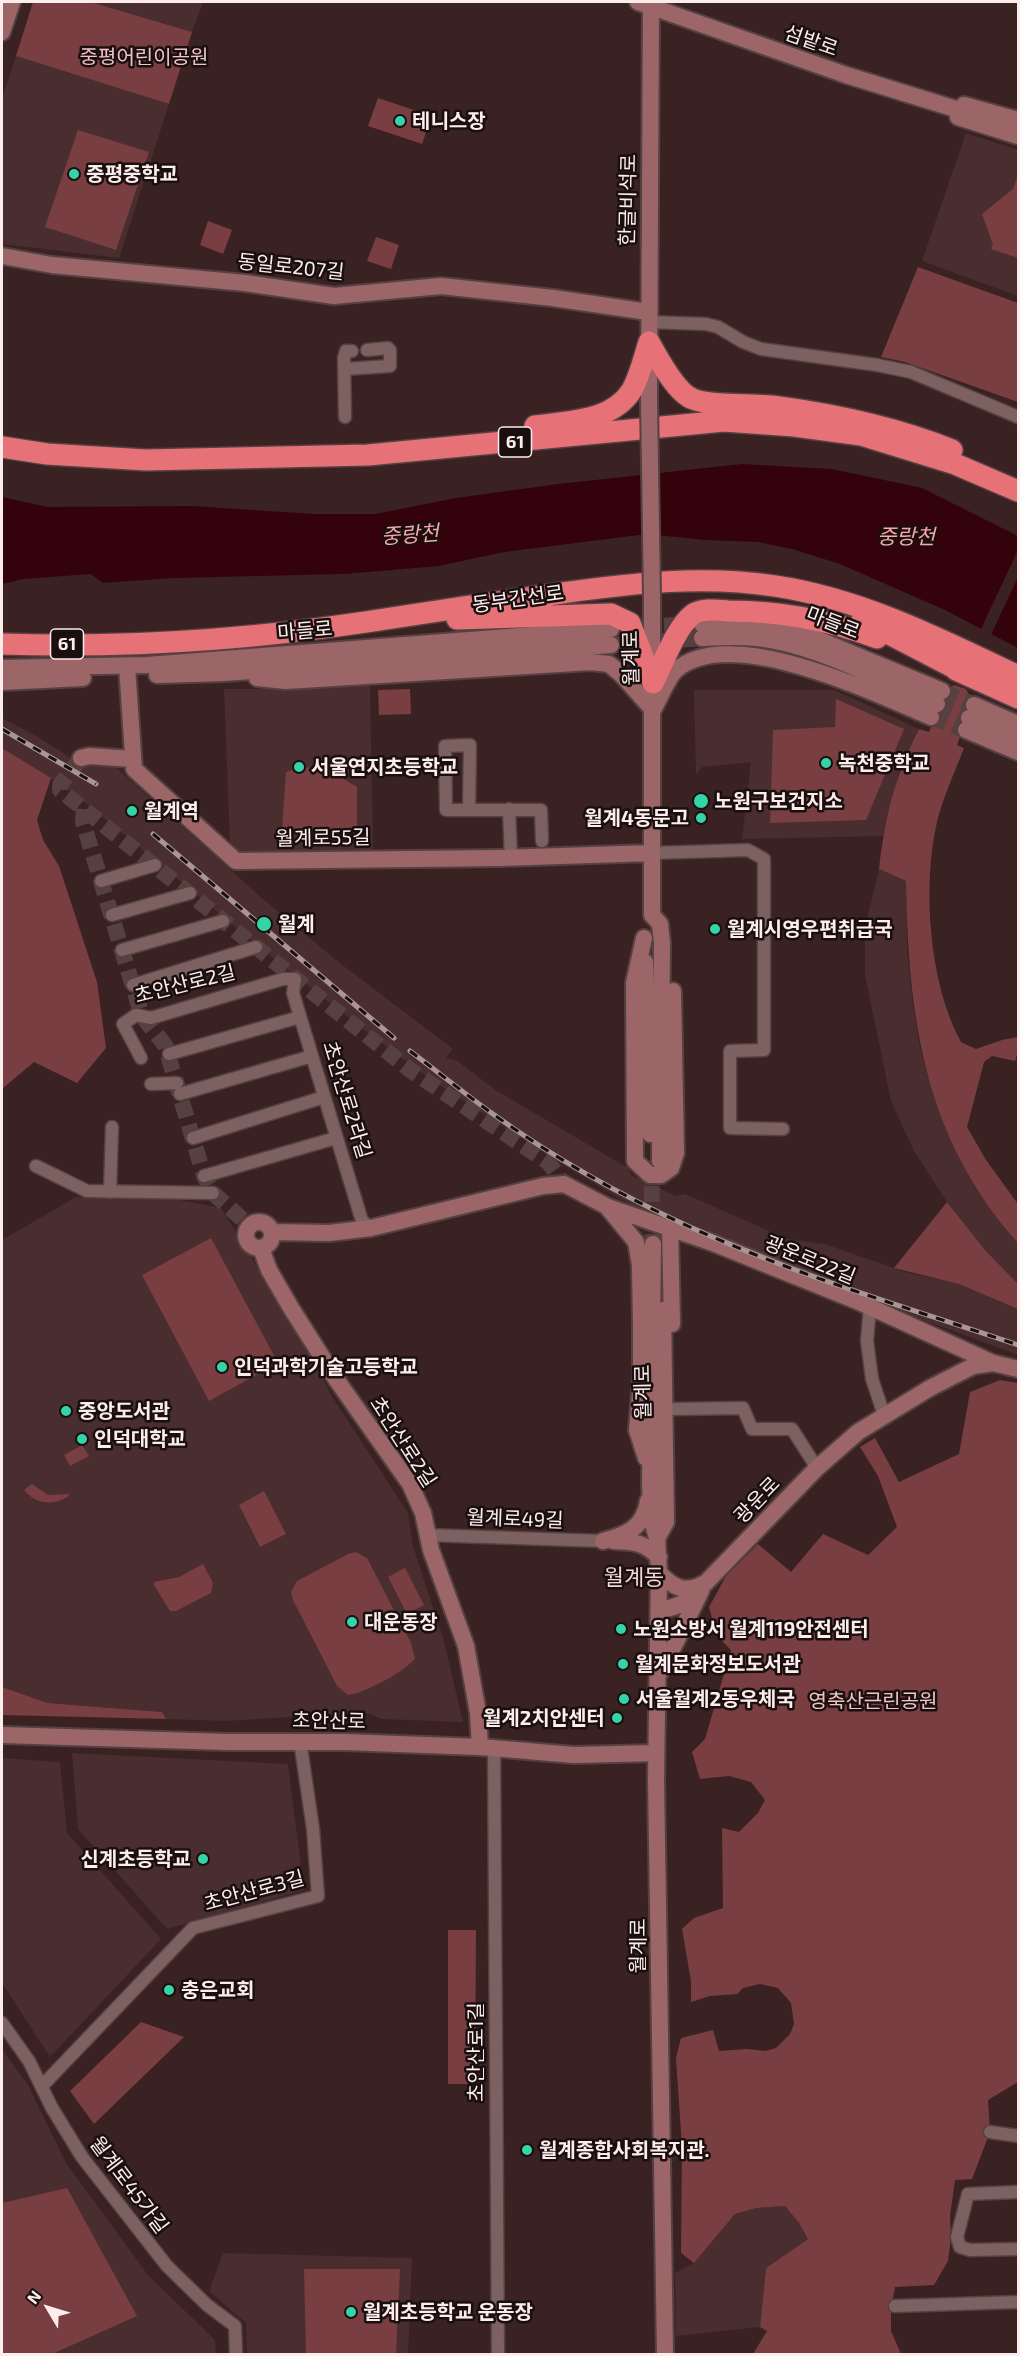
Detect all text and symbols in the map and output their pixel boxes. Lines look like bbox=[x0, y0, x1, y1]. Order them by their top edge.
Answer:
street label: 섬밭로 bbox=[781, 21, 841, 61]
park label: 중평어린이공원 bbox=[80, 45, 208, 69]
place label: 테니스장 bbox=[412, 109, 486, 133]
marker: 테니스장 bbox=[393, 114, 407, 128]
street label: 한글비석로 bbox=[615, 154, 641, 246]
place label: 중평중학교 bbox=[86, 162, 178, 186]
marker: 중평중학교 bbox=[67, 167, 81, 181]
street label: 동일로207길 bbox=[236, 249, 346, 285]
road number: 61 bbox=[498, 427, 532, 457]
water label: 중랑천 bbox=[380, 520, 440, 550]
water label: 중랑천 bbox=[877, 524, 935, 550]
street label: 동부간선로 bbox=[471, 581, 565, 617]
street label: 마들로 bbox=[803, 602, 863, 644]
street label: 마들로 bbox=[276, 617, 334, 645]
road number: 61 bbox=[50, 629, 84, 659]
street label: 월계로 bbox=[619, 630, 643, 686]
place label: 녹천중학교 bbox=[838, 751, 930, 775]
place label: 서울연지초등학교 bbox=[311, 755, 458, 779]
marker: 녹천중학교 bbox=[819, 756, 833, 770]
marker: 서울연지초등학교 bbox=[292, 760, 306, 774]
place label: 노원구보건지소 bbox=[714, 789, 843, 813]
marker: 노원구보건지소 bbox=[692, 792, 710, 810]
place label: 월계역 bbox=[144, 799, 199, 823]
marker: 월계역 bbox=[125, 804, 139, 818]
place label: 월계4동문고 bbox=[584, 806, 689, 830]
marker: 월계4동문고 bbox=[694, 811, 708, 825]
street label: 월계로55길 bbox=[275, 825, 371, 851]
place label: 월계 bbox=[278, 912, 315, 936]
marker: 월계 bbox=[255, 915, 273, 933]
place label: 월계시영우편취급국 bbox=[727, 917, 893, 941]
marker: 월계시영우편취급국 bbox=[708, 922, 722, 936]
street label: 초안산로2길 bbox=[132, 960, 238, 1008]
street label: 초안산로2라길 bbox=[318, 1038, 376, 1162]
street label: 광운로22길 bbox=[761, 1231, 859, 1289]
place label: 인덕과학기술고등학교 bbox=[234, 1355, 418, 1379]
marker: 인덕과학기술고등학교 bbox=[215, 1360, 229, 1374]
street label: 월계로 bbox=[631, 1364, 655, 1420]
street label: 초안산로2길 bbox=[365, 1392, 441, 1492]
place label: 중앙도서관 bbox=[78, 1399, 170, 1423]
marker: 중앙도서관 bbox=[59, 1404, 73, 1418]
place label: 인덕대학교 bbox=[94, 1427, 186, 1451]
marker: 인덕대학교 bbox=[75, 1432, 89, 1446]
street label: 광운로 bbox=[729, 1472, 785, 1528]
street label: 월계로49길 bbox=[466, 1505, 564, 1533]
district label: 월계동 bbox=[604, 1565, 664, 1591]
place label: 대운동장 bbox=[364, 1610, 438, 1634]
marker: 대운동장 bbox=[345, 1615, 359, 1629]
place label: 노원소방서 월계119안전센터 bbox=[633, 1617, 869, 1641]
marker: 노원소방서 월계119안전센터 bbox=[614, 1622, 628, 1636]
place label: 월계문화정보도서관 bbox=[635, 1652, 801, 1676]
marker: 월계문화정보도서관 bbox=[616, 1657, 630, 1671]
place label: 서울월계2동우체국 bbox=[636, 1687, 795, 1711]
park label: 영축산근린공원 bbox=[809, 1689, 937, 1713]
marker: 서울월계2동우체국 bbox=[617, 1692, 631, 1706]
place label: 월계2치안센터 bbox=[483, 1706, 605, 1730]
street label: 초안산로 bbox=[292, 1708, 366, 1734]
marker: 월계2치안센터 bbox=[610, 1711, 624, 1725]
place label: 신계초등학교 bbox=[81, 1847, 191, 1871]
marker: 신계초등학교 bbox=[196, 1852, 210, 1866]
street label: 초안산로3길 bbox=[201, 1866, 307, 1916]
street label: 월계로 bbox=[626, 1918, 650, 1974]
place label: 충은교회 bbox=[181, 1978, 255, 2002]
marker: 충은교회 bbox=[162, 1983, 176, 1997]
street label: 초안산로1길 bbox=[464, 2002, 488, 2102]
street label: 월계로45가길 bbox=[85, 2132, 173, 2238]
place label: 월계종합사회복지관. bbox=[539, 2138, 709, 2162]
marker: 월계종합사회복지관. bbox=[520, 2143, 534, 2157]
north arrow bbox=[18, 2278, 78, 2338]
text: N bbox=[22, 2286, 44, 2307]
place label: 월계초등학교 운동장 bbox=[363, 2300, 533, 2324]
marker: 월계초등학교 운동장 bbox=[344, 2305, 358, 2319]

